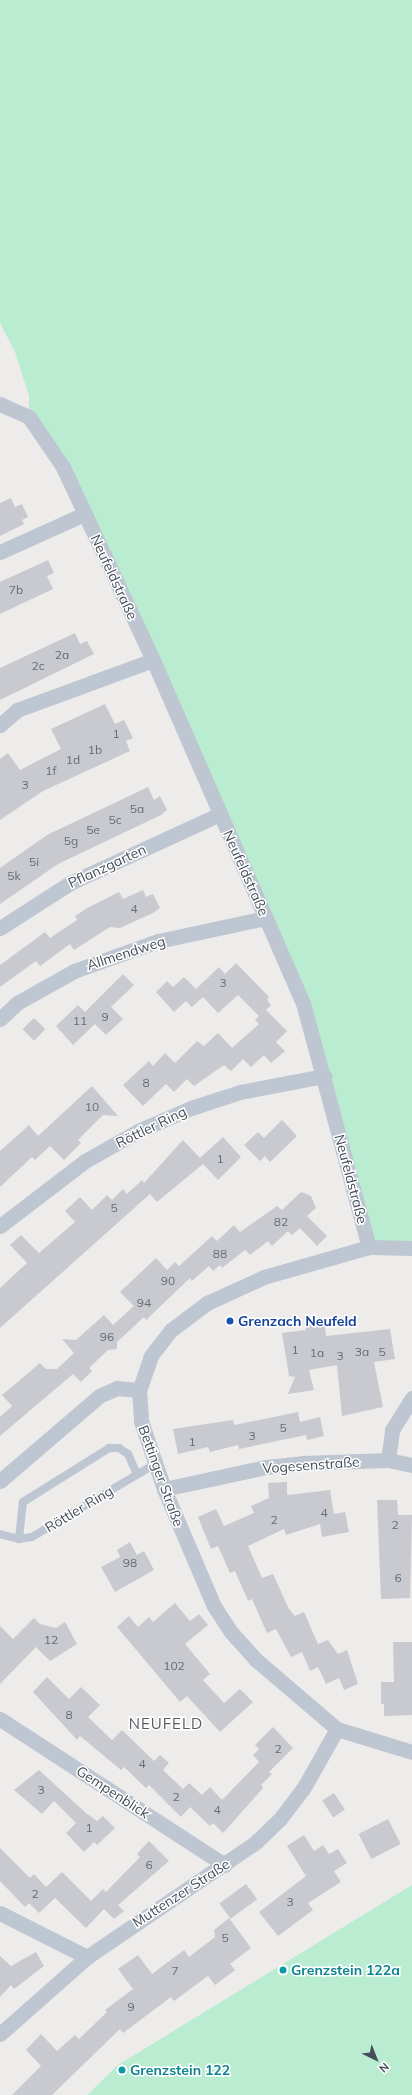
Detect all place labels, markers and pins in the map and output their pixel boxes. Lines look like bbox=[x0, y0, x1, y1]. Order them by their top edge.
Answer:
place label: Grenzach Neufeld bbox=[238, 1313, 357, 1329]
marker: Grenzach Neufeld bbox=[225, 1316, 235, 1326]
place label: Grenzstein 122a bbox=[291, 1962, 400, 1978]
marker: Grenzstein 122a bbox=[278, 1965, 288, 1975]
place label: Grenzstein 122 bbox=[130, 2062, 230, 2078]
marker: Grenzstein 122 bbox=[117, 2065, 127, 2075]

